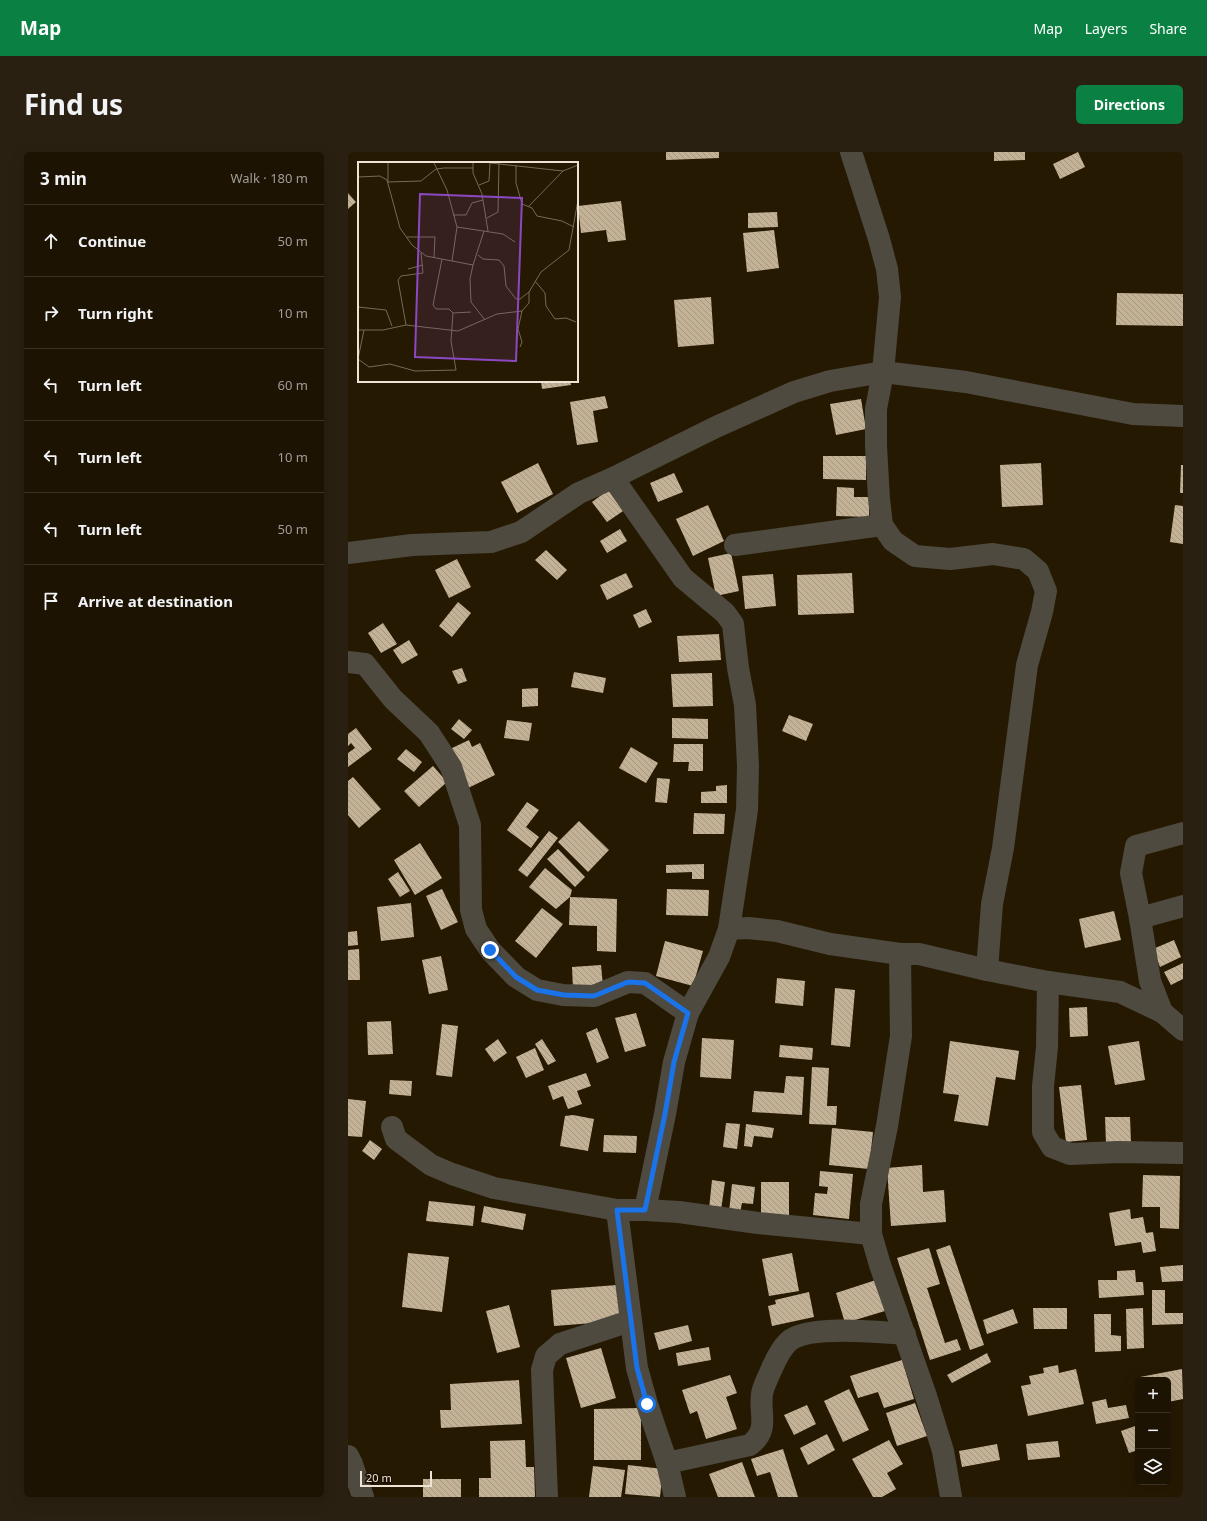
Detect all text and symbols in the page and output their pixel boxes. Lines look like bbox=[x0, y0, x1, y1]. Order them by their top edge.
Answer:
text: Map bbox=[20, 15, 61, 41]
text: Map bbox=[1034, 19, 1063, 38]
text: Layers bbox=[1085, 19, 1127, 38]
text: Share bbox=[1149, 19, 1187, 38]
text: Find us bbox=[24, 85, 123, 123]
button: Directions bbox=[1076, 85, 1183, 124]
inset map bbox=[358, 162, 578, 382]
text: 3 min bbox=[40, 167, 87, 190]
text: Walk · 180 m bbox=[230, 169, 308, 187]
icon: ahead bbox=[40, 230, 62, 252]
text: Continue bbox=[78, 231, 146, 251]
text: 50 m bbox=[278, 232, 308, 250]
icon: right bbox=[40, 302, 62, 324]
text: Turn right bbox=[78, 303, 153, 323]
text: 10 m bbox=[278, 304, 308, 322]
icon: left bbox=[40, 374, 62, 396]
text: Turn left bbox=[78, 375, 142, 395]
text: 60 m bbox=[278, 376, 308, 394]
icon: left bbox=[40, 446, 62, 468]
text: Turn left bbox=[78, 447, 142, 467]
text: 10 m bbox=[278, 448, 308, 466]
icon: left bbox=[40, 518, 62, 540]
text: Turn left bbox=[78, 519, 142, 539]
text: 50 m bbox=[278, 520, 308, 538]
icon: arrive bbox=[40, 590, 62, 612]
text: Arrive at destination bbox=[78, 591, 233, 611]
route end bbox=[481, 941, 499, 959]
map controls bbox=[1135, 1377, 1171, 1485]
button: + bbox=[1135, 1377, 1171, 1413]
route start bbox=[638, 1395, 656, 1413]
button: − bbox=[1135, 1413, 1171, 1449]
button: layers bbox=[1135, 1449, 1171, 1485]
scale bar bbox=[360, 1469, 432, 1488]
text: 20 m bbox=[366, 1470, 392, 1485]

